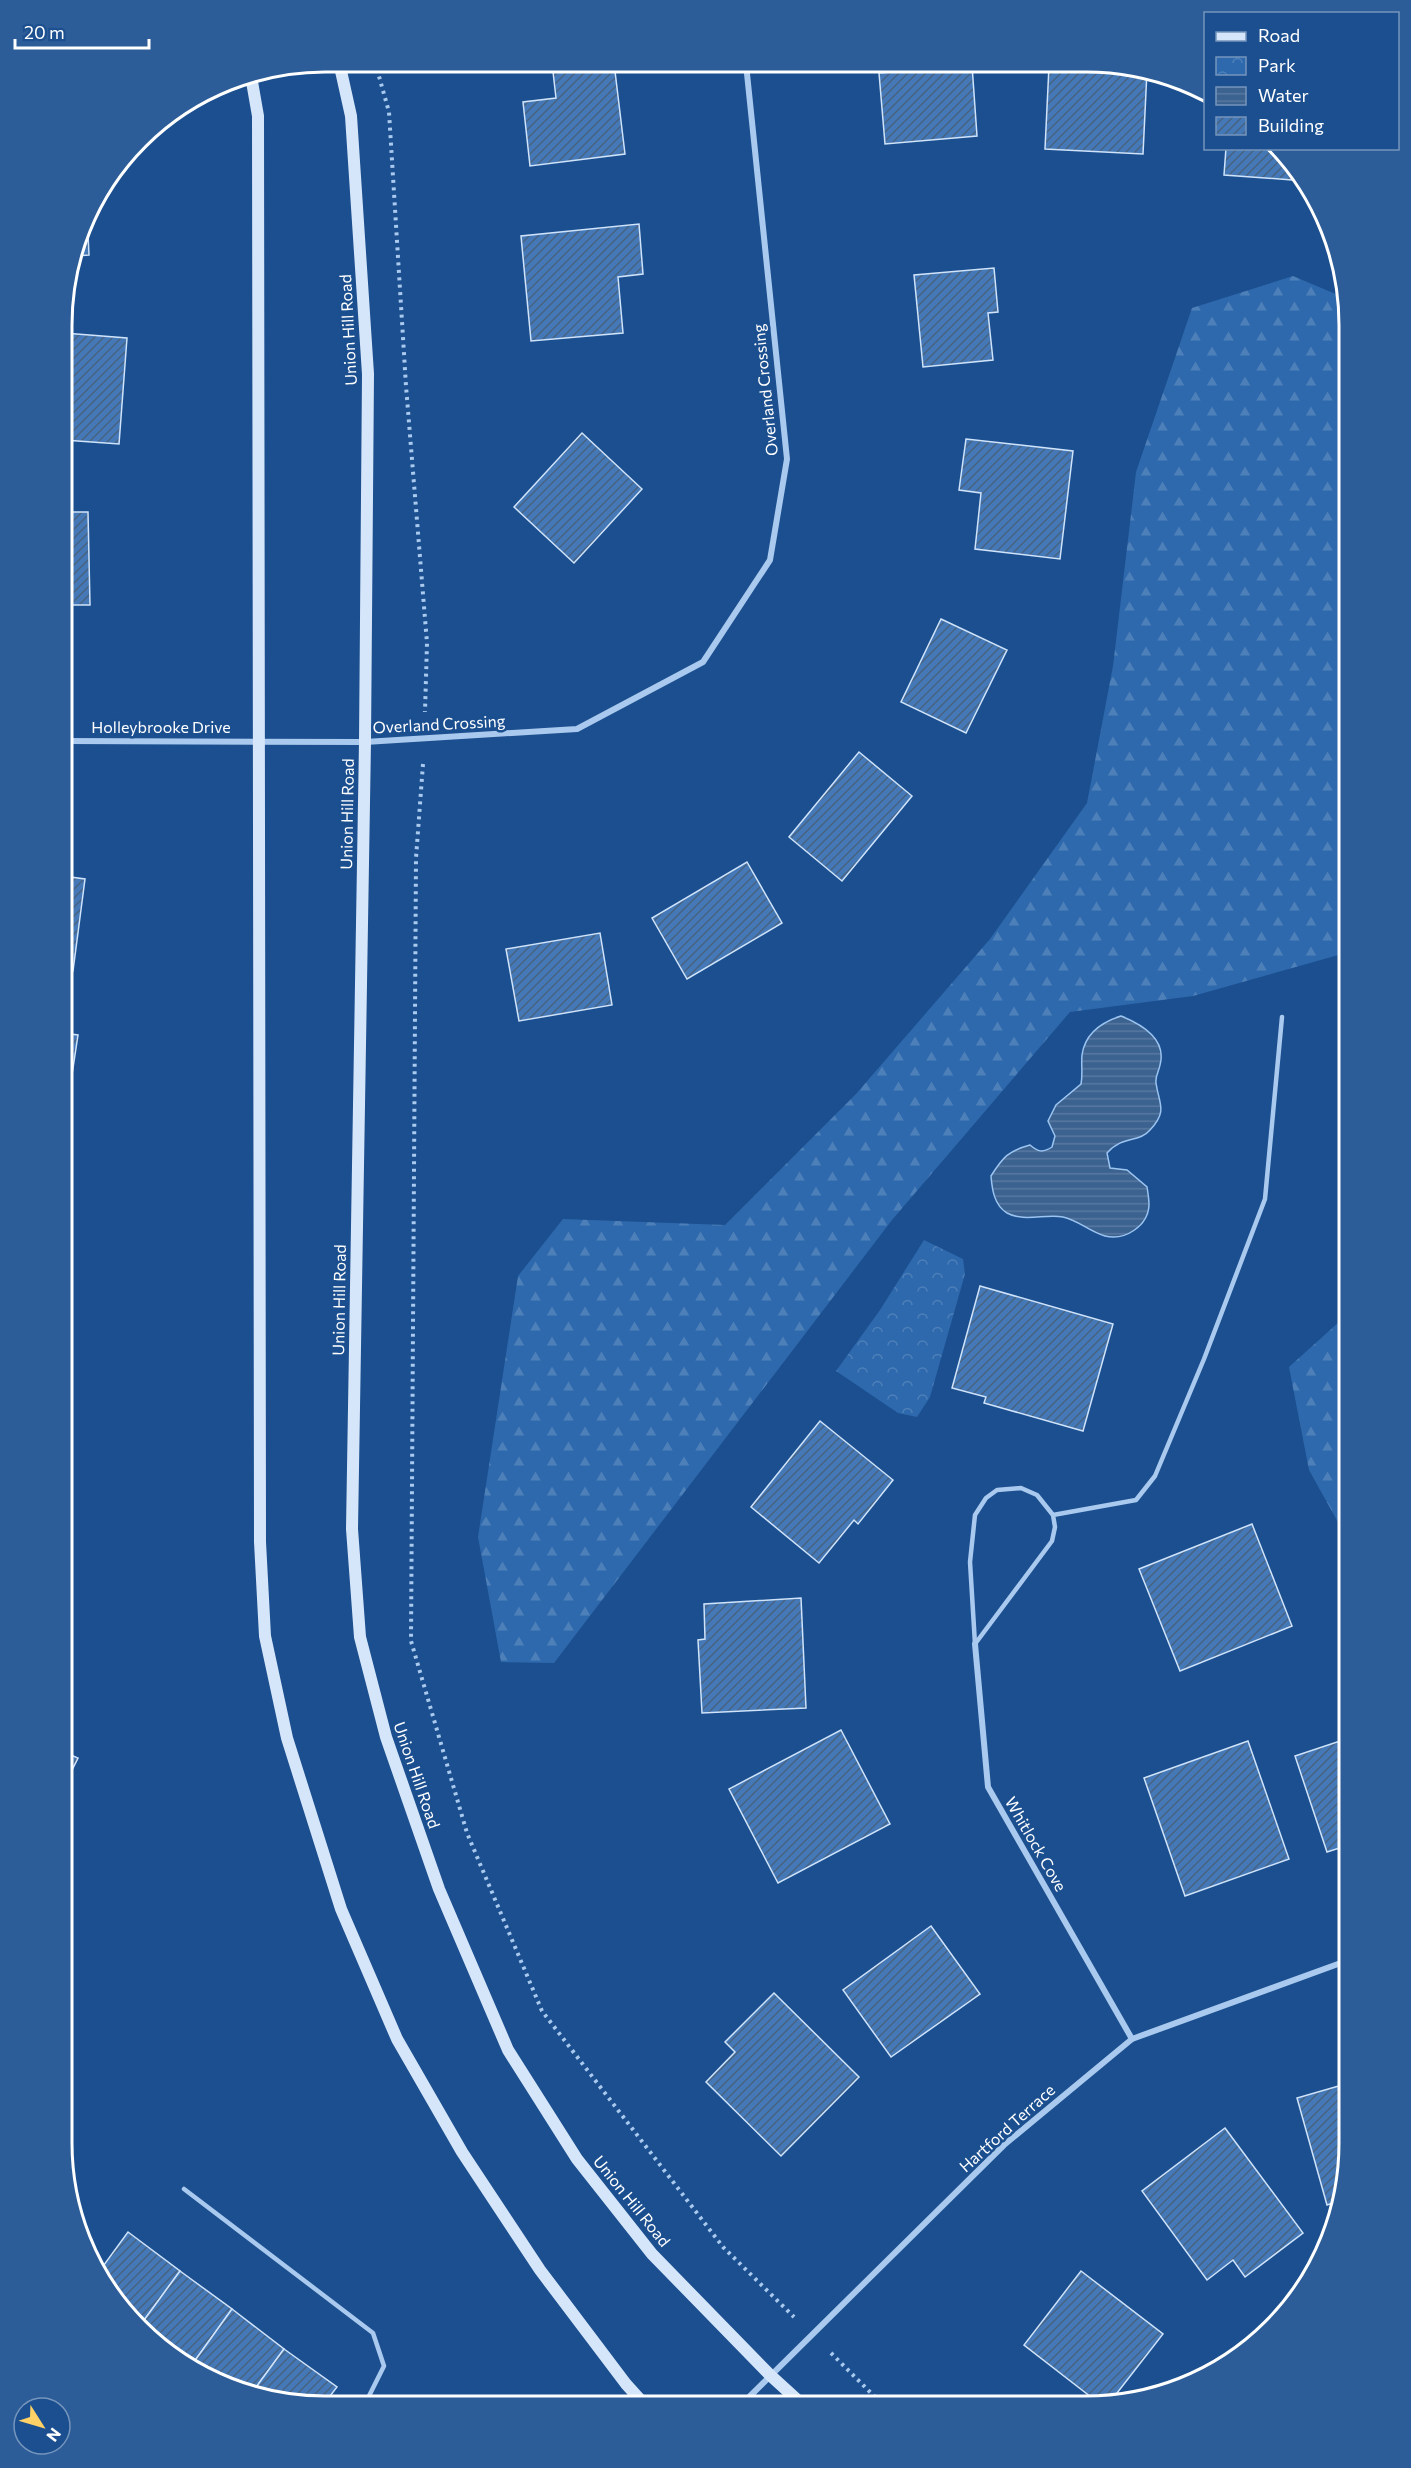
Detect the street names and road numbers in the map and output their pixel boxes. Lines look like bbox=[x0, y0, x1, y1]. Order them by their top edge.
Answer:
street label: Union Hill Road bbox=[335, 274, 360, 386]
street label: Overland Crossing bbox=[748, 323, 781, 457]
street label: Overland Crossing bbox=[372, 711, 506, 736]
street label: Holleybrooke Drive bbox=[91, 717, 231, 736]
street label: Union Hill Road bbox=[336, 758, 357, 870]
street label: Union Hill Road bbox=[328, 1244, 349, 1356]
street label: Union Hill Road bbox=[390, 1719, 445, 1831]
street label: Whitlock Cove bbox=[1002, 1793, 1071, 1894]
street label: Hartford Terrace bbox=[955, 2080, 1058, 2176]
street label: Union Hill Road bbox=[590, 2151, 675, 2250]

